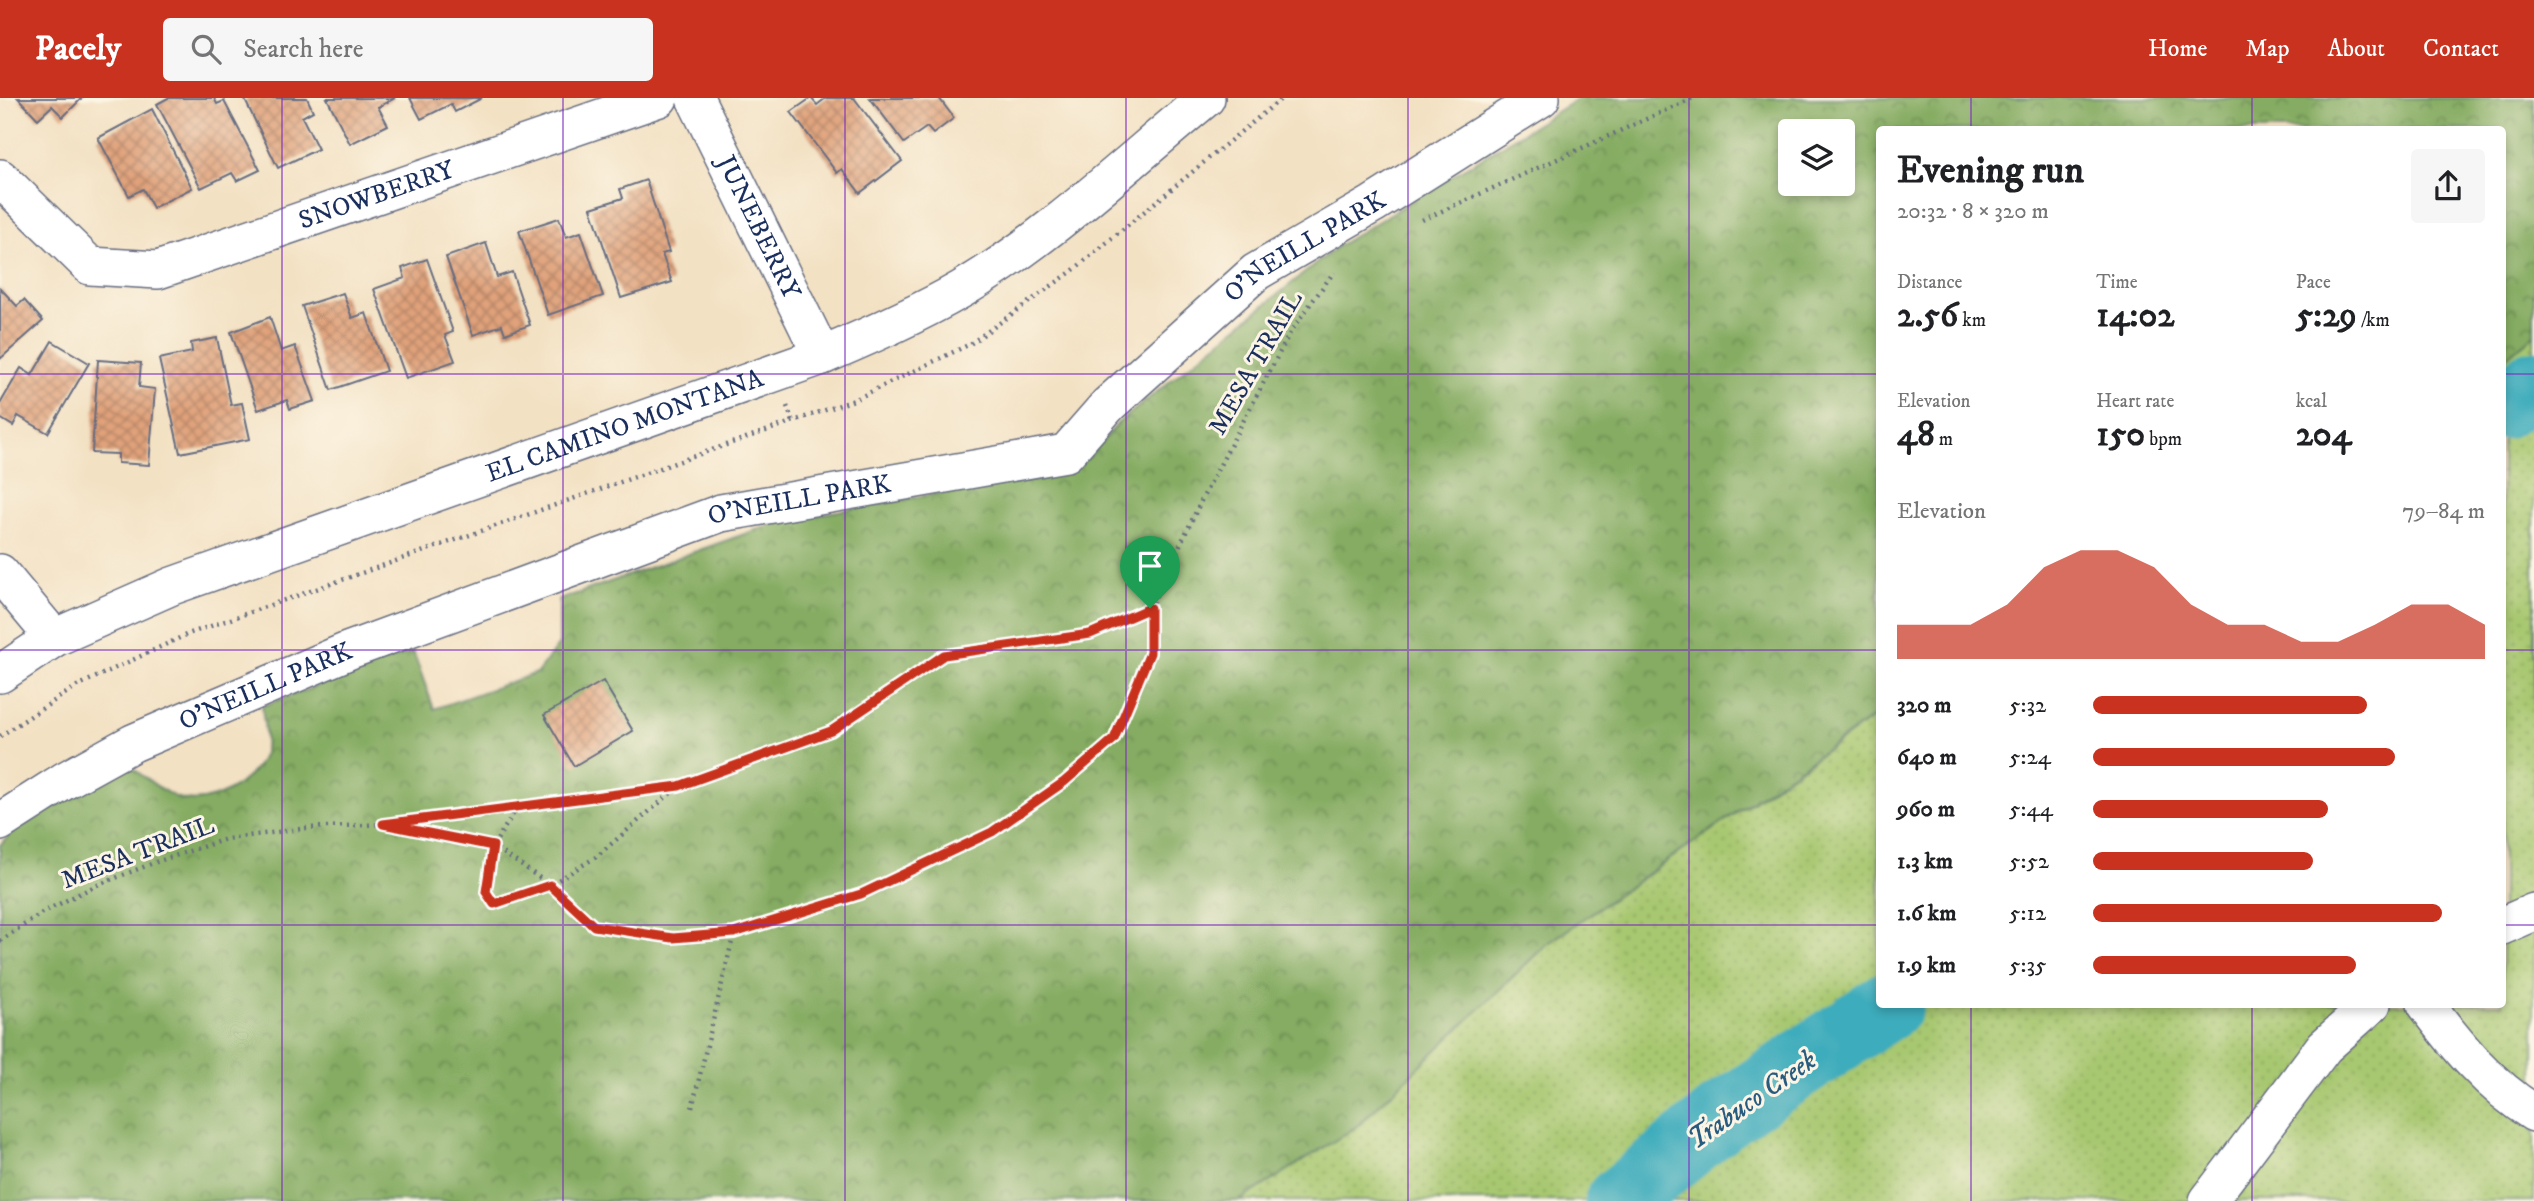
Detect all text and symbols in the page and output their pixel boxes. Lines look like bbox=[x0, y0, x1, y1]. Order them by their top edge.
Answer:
search box bbox=[163, 18, 653, 81]
text: Pacely bbox=[35, 29, 121, 70]
icon: search bbox=[187, 30, 225, 68]
text: Search here bbox=[243, 33, 363, 66]
text: Home bbox=[2148, 34, 2207, 64]
text: Map bbox=[2245, 34, 2290, 64]
text: About bbox=[2328, 34, 2385, 64]
text: Contact bbox=[2423, 34, 2499, 64]
map controls bbox=[1778, 119, 1855, 196]
button: layers bbox=[1778, 119, 1855, 196]
text: Evening run bbox=[1897, 147, 2084, 195]
street label: JUNEBERRY bbox=[708, 148, 808, 305]
button: share bbox=[2411, 149, 2485, 223]
street label: SNOWBERRY bbox=[294, 153, 459, 237]
street label: O'NEILL PARK bbox=[1217, 183, 1393, 310]
text: 20:32 · 8 × 320 m bbox=[1897, 197, 2049, 226]
text: Distance bbox=[1897, 271, 1962, 294]
text: Time bbox=[2096, 271, 2138, 294]
text: Pace bbox=[2296, 271, 2331, 294]
street label: MESA TRAIL bbox=[1201, 285, 1311, 441]
text: 2.56 bbox=[1897, 294, 1958, 338]
text: 14:02 bbox=[2096, 294, 2174, 338]
text: 5:29 bbox=[2296, 294, 2357, 338]
text: km bbox=[1958, 309, 1986, 332]
text: /km bbox=[2357, 309, 2390, 332]
street label: EL CAMINO MONTANA bbox=[481, 361, 768, 490]
text: Elevation bbox=[1897, 390, 1971, 413]
text: Heart rate bbox=[2096, 390, 2174, 413]
text: kcal bbox=[2296, 390, 2327, 413]
text: 48 bbox=[1897, 413, 1935, 457]
text: 150 bbox=[2096, 413, 2145, 457]
text: 204 bbox=[2296, 413, 2352, 457]
text: m bbox=[1935, 428, 1953, 451]
text: bpm bbox=[2145, 428, 2182, 451]
street label: O'NEILL PARK bbox=[703, 467, 894, 533]
text: Elevation bbox=[1897, 497, 1986, 526]
text: 79–84 m bbox=[2402, 497, 2485, 526]
pin bbox=[1120, 536, 1180, 608]
icon: arrive bbox=[1131, 547, 1169, 585]
street label: O'NEILL PARK bbox=[174, 634, 358, 738]
text: 320 m bbox=[1897, 691, 1951, 720]
text: 5:32 bbox=[2009, 691, 2046, 720]
text: 640 m bbox=[1897, 743, 1957, 772]
text: 5:24 bbox=[2009, 743, 2051, 772]
text: 960 m bbox=[1897, 795, 1955, 824]
text: 5:44 bbox=[2009, 795, 2053, 824]
street label: MESA TRAIL bbox=[57, 809, 219, 897]
text: 1.3 km bbox=[1897, 847, 1953, 876]
text: 5:52 bbox=[2009, 847, 2049, 876]
text: 1.6 km bbox=[1897, 899, 1956, 928]
text: 5:12 bbox=[2009, 899, 2046, 928]
text: 1.9 km bbox=[1897, 951, 1956, 980]
text: 5:35 bbox=[2009, 951, 2046, 980]
water label: Trabuco Creek bbox=[1681, 1043, 1824, 1157]

